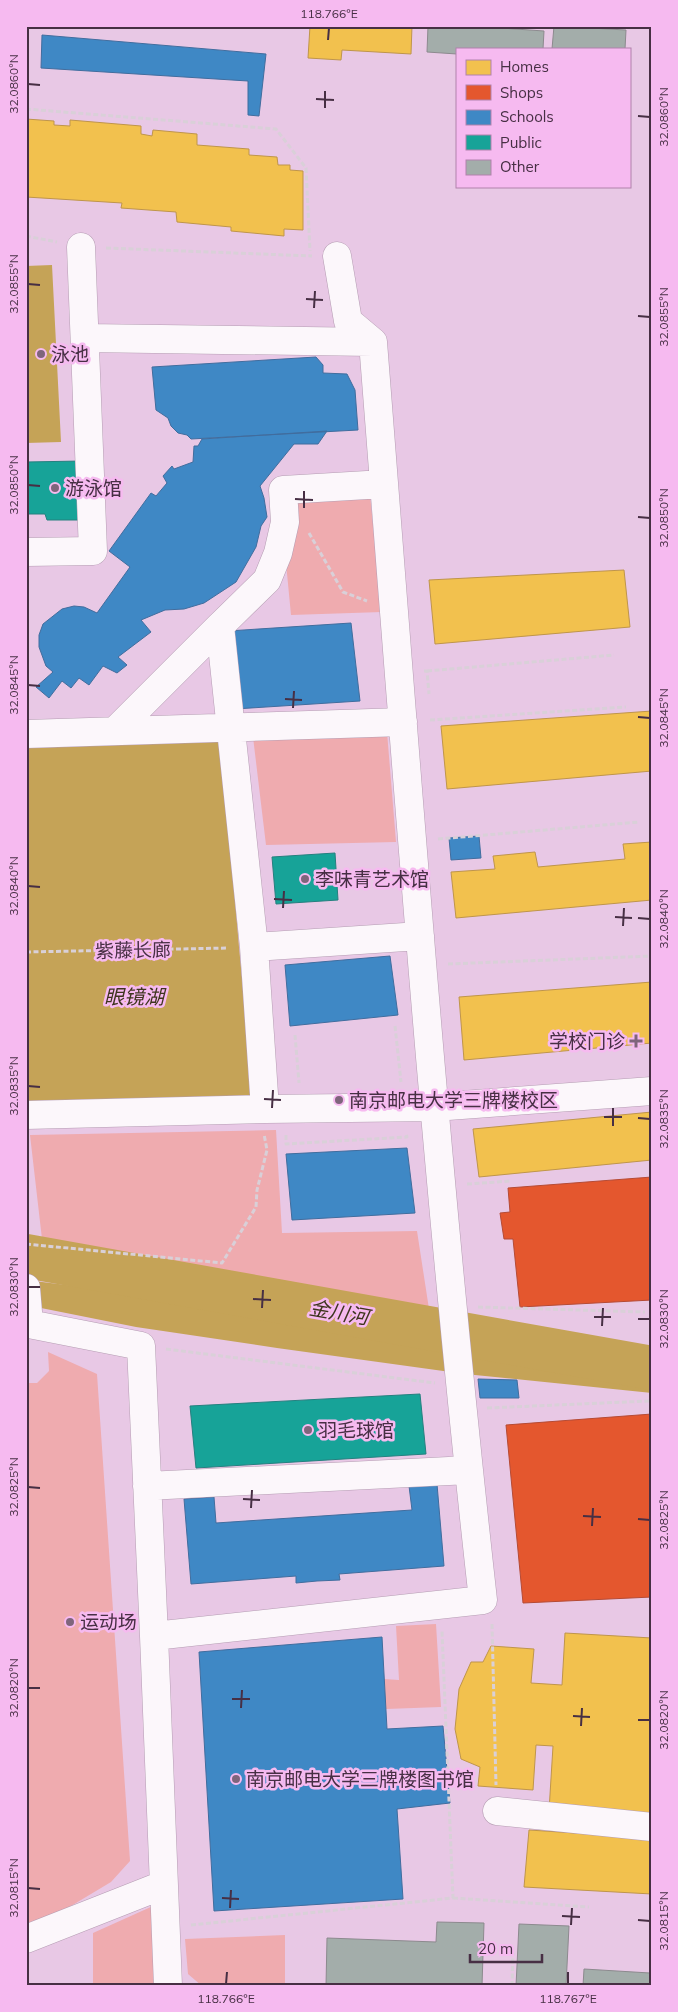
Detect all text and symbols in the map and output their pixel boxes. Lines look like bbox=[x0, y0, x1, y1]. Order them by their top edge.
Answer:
text: 118.766°E bbox=[300, 6, 358, 21]
legend bbox=[456, 48, 630, 188]
text: 32.0860°N bbox=[6, 54, 21, 114]
text: Homes bbox=[500, 57, 549, 76]
text: Shops bbox=[500, 83, 543, 102]
text: 32.0860°N bbox=[656, 87, 671, 147]
text: Schools bbox=[500, 107, 554, 126]
text: Public bbox=[500, 133, 542, 152]
text: Other bbox=[500, 157, 540, 176]
text: 32.0855°N bbox=[6, 254, 21, 314]
text: 32.0855°N bbox=[656, 287, 671, 347]
place label: 泳池 bbox=[51, 342, 89, 366]
marker: 泳池 bbox=[35, 348, 47, 360]
text: 32.0850°N bbox=[6, 455, 21, 515]
place label: 游泳馆 bbox=[65, 476, 122, 500]
marker: 游泳馆 bbox=[49, 482, 61, 494]
text: 32.0850°N bbox=[656, 488, 671, 548]
text: 32.0845°N bbox=[6, 655, 21, 715]
text: 32.0845°N bbox=[656, 688, 671, 748]
text: 32.0840°N bbox=[6, 856, 21, 916]
place label: 李味青艺术馆 bbox=[315, 867, 429, 891]
marker: 李味青艺术馆 bbox=[299, 873, 311, 885]
text: 32.0840°N bbox=[656, 889, 671, 949]
street label: 紫藤长廊 bbox=[95, 937, 171, 963]
water label: 眼镜湖 bbox=[104, 984, 167, 1009]
place label: 学校门诊 bbox=[549, 1029, 625, 1053]
marker: 学校门诊 bbox=[629, 1034, 643, 1048]
text: 32.0835°N bbox=[6, 1056, 21, 1116]
place label: 南京邮电大学三牌楼校区 bbox=[349, 1088, 558, 1112]
text: 32.0835°N bbox=[656, 1089, 671, 1149]
marker: 南京邮电大学三牌楼校区 bbox=[333, 1094, 345, 1106]
text: 32.0830°N bbox=[6, 1257, 21, 1317]
text: 32.0830°N bbox=[656, 1289, 671, 1349]
water label: 金川河 bbox=[307, 1294, 375, 1330]
place label: 羽毛球馆 bbox=[318, 1418, 394, 1442]
marker: 羽毛球馆 bbox=[302, 1424, 314, 1436]
text: 32.0825°N bbox=[6, 1457, 21, 1517]
text: 32.0825°N bbox=[656, 1490, 671, 1550]
place label: 运动场 bbox=[80, 1610, 137, 1634]
marker: 运动场 bbox=[64, 1616, 76, 1628]
text: 32.0820°N bbox=[6, 1658, 21, 1718]
text: 32.0820°N bbox=[656, 1690, 671, 1750]
place label: 南京邮电大学三牌楼图书馆 bbox=[246, 1767, 474, 1791]
marker: 南京邮电大学三牌楼图书馆 bbox=[230, 1773, 242, 1785]
text: 32.0815°N bbox=[6, 1858, 21, 1918]
text: 32.0815°N bbox=[656, 1891, 671, 1951]
scale bar bbox=[470, 1932, 543, 1964]
text: 20 m bbox=[478, 1939, 513, 1958]
text: 118.766°E bbox=[197, 1991, 255, 2006]
text: 118.767°E bbox=[539, 1991, 597, 2006]

